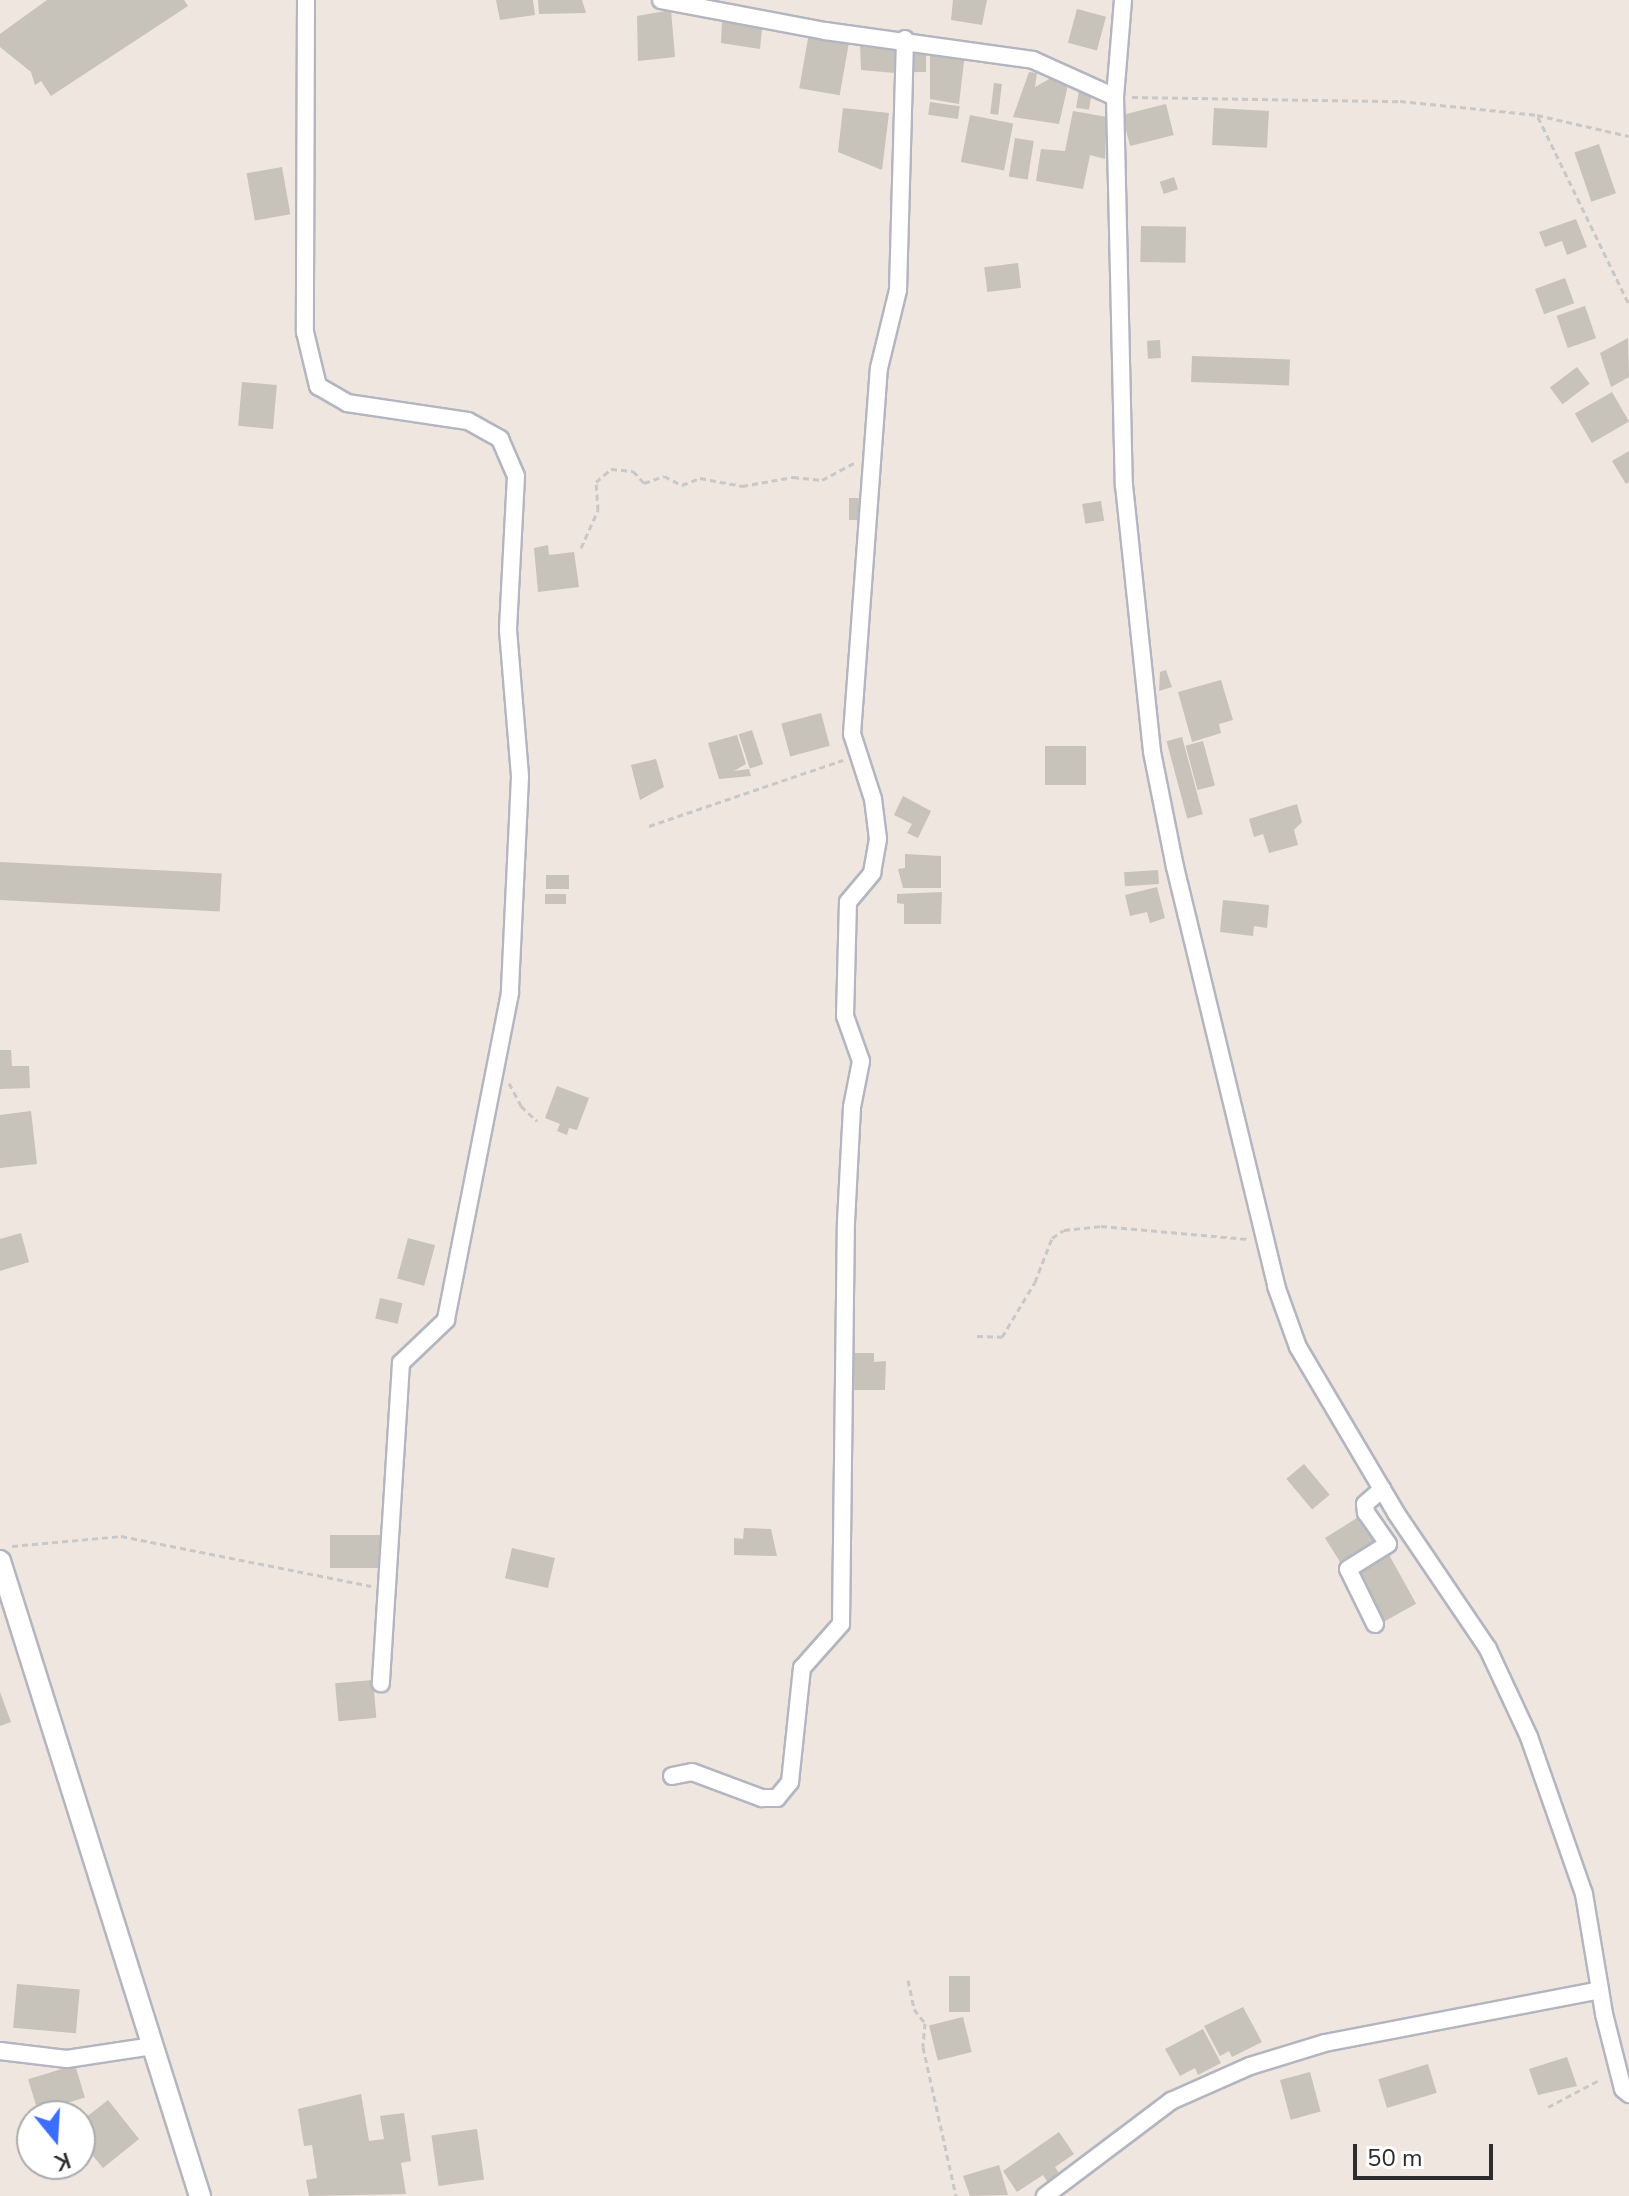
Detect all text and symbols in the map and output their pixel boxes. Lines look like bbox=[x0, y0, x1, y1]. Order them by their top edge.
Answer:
north arrow bbox=[16, 2100, 96, 2180]
scale bar bbox=[1357, 2128, 1497, 2178]
text: 50 m bbox=[1367, 2142, 1423, 2174]
text: K bbox=[51, 2144, 74, 2177]

